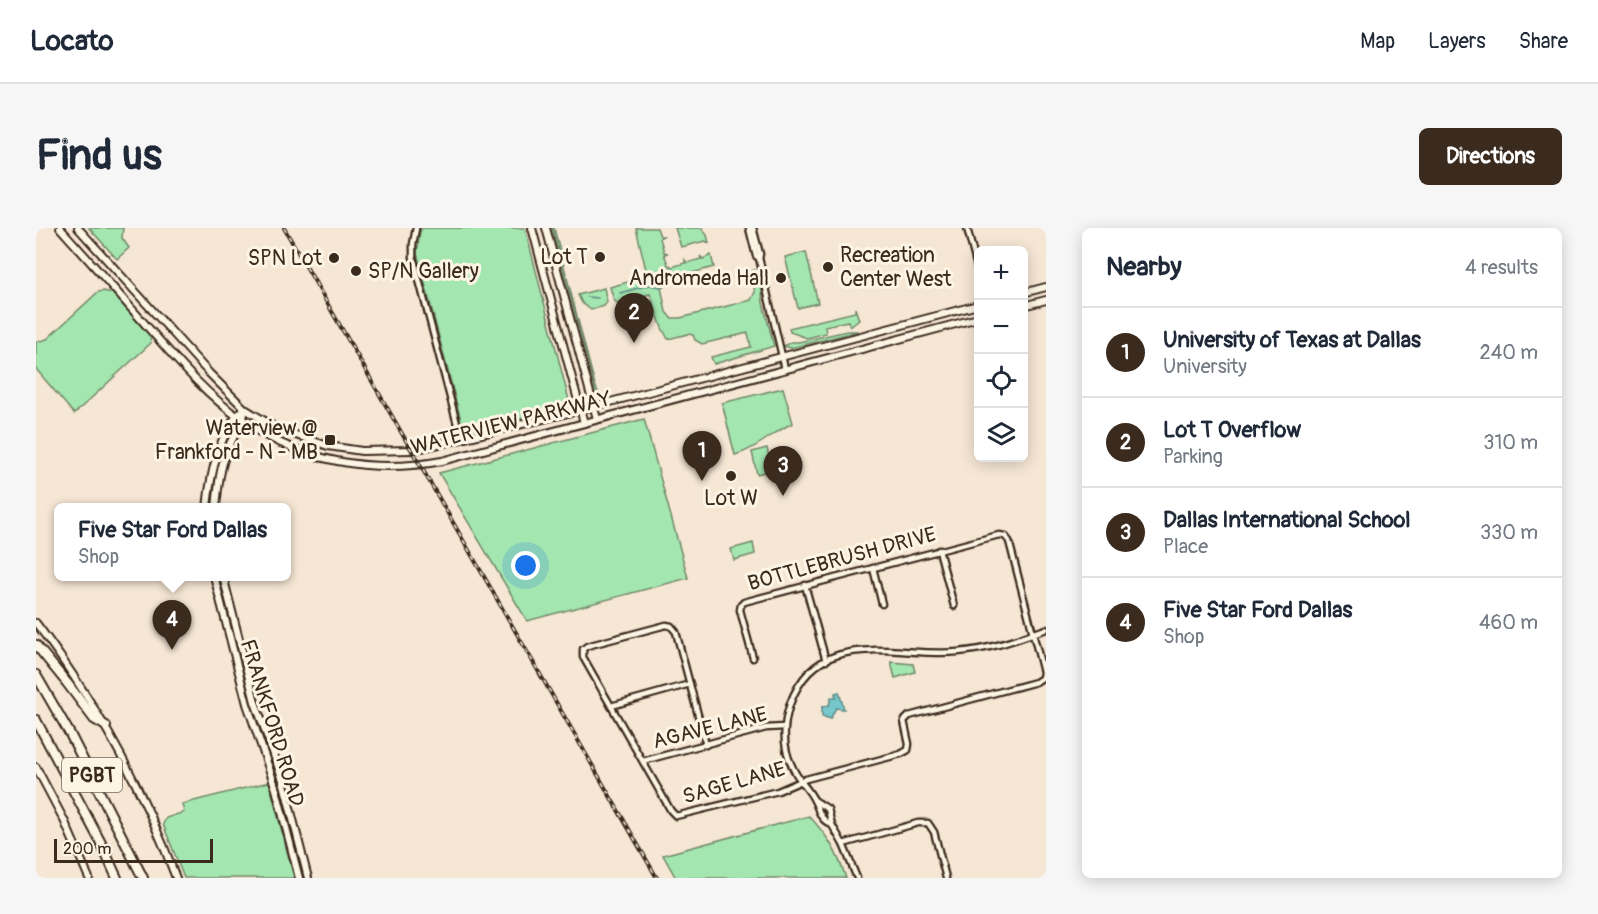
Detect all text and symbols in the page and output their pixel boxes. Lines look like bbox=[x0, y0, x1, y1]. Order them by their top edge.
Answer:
text: Locato bbox=[30, 24, 114, 59]
text: Map bbox=[1360, 28, 1395, 55]
text: Layers bbox=[1428, 28, 1486, 55]
text: Share bbox=[1519, 28, 1568, 55]
button: Directions bbox=[1419, 128, 1562, 185]
text: Find us bbox=[36, 130, 162, 182]
place label: Recreation Center West bbox=[840, 242, 952, 293]
place label: Lot T bbox=[540, 244, 588, 271]
place label: SPN Lot bbox=[248, 245, 323, 272]
map controls bbox=[974, 246, 1028, 462]
button: + bbox=[974, 246, 1028, 300]
marker: Lot T bbox=[593, 250, 607, 264]
marker: SPN Lot bbox=[327, 251, 341, 265]
text: Nearby bbox=[1106, 251, 1182, 283]
text: 4 results bbox=[1465, 255, 1538, 280]
place label: SP/N Gallery bbox=[368, 258, 479, 285]
marker: Recreation Center West bbox=[821, 260, 835, 274]
marker: SP/N Gallery bbox=[349, 264, 363, 278]
place label: Andromeda Hall bbox=[629, 265, 769, 292]
marker: Andromeda Hall bbox=[774, 271, 788, 285]
pin: 2 bbox=[614, 294, 654, 343]
button: − bbox=[974, 300, 1028, 354]
text: University of Texas at Dallas bbox=[1163, 326, 1421, 354]
text: 1 bbox=[1122, 340, 1129, 365]
text: 240 m bbox=[1479, 340, 1538, 365]
button: locate bbox=[974, 354, 1028, 408]
text: University bbox=[1163, 354, 1247, 379]
street label: WATERVIEW PARKWAY bbox=[408, 385, 614, 461]
button: layers bbox=[974, 408, 1028, 462]
place label: Waterview @ Frankford - N - MB bbox=[155, 415, 318, 466]
text: Lot T Overflow bbox=[1163, 416, 1301, 444]
text: 2 bbox=[1120, 430, 1131, 455]
text: 310 m bbox=[1483, 430, 1538, 455]
pin: 1 bbox=[682, 432, 722, 481]
marker: Waterview @ Frankford - N - MB bbox=[323, 433, 337, 447]
text: Parking bbox=[1163, 444, 1223, 469]
pin: 3 bbox=[764, 446, 802, 496]
marker: Lot W bbox=[724, 469, 738, 483]
place label: Lot W bbox=[704, 485, 758, 512]
popup bbox=[54, 503, 291, 581]
text: Dallas International School bbox=[1163, 506, 1411, 534]
text: Five Star Ford Dallas bbox=[78, 516, 267, 544]
text: 3 bbox=[1120, 520, 1131, 545]
text: 330 m bbox=[1480, 520, 1538, 545]
street label: BOTTLEBRUSH DRIVE bbox=[745, 521, 939, 597]
text: Place bbox=[1163, 534, 1208, 559]
text: Shop bbox=[78, 544, 119, 569]
your location bbox=[511, 551, 540, 580]
text: Five Star Ford Dallas bbox=[1163, 596, 1352, 624]
pin: 4 bbox=[152, 600, 192, 650]
text: 4 bbox=[1120, 610, 1131, 635]
text: 460 m bbox=[1479, 610, 1538, 635]
text: Shop bbox=[1163, 624, 1204, 649]
street label: FRANKFORD ROAD bbox=[234, 636, 310, 810]
street label: AGAVE LANE bbox=[650, 701, 770, 755]
street label: SAGE LANE bbox=[679, 755, 789, 811]
road number: PGBT bbox=[62, 758, 122, 792]
scale bar bbox=[54, 836, 213, 864]
text: 200 m bbox=[63, 839, 111, 859]

